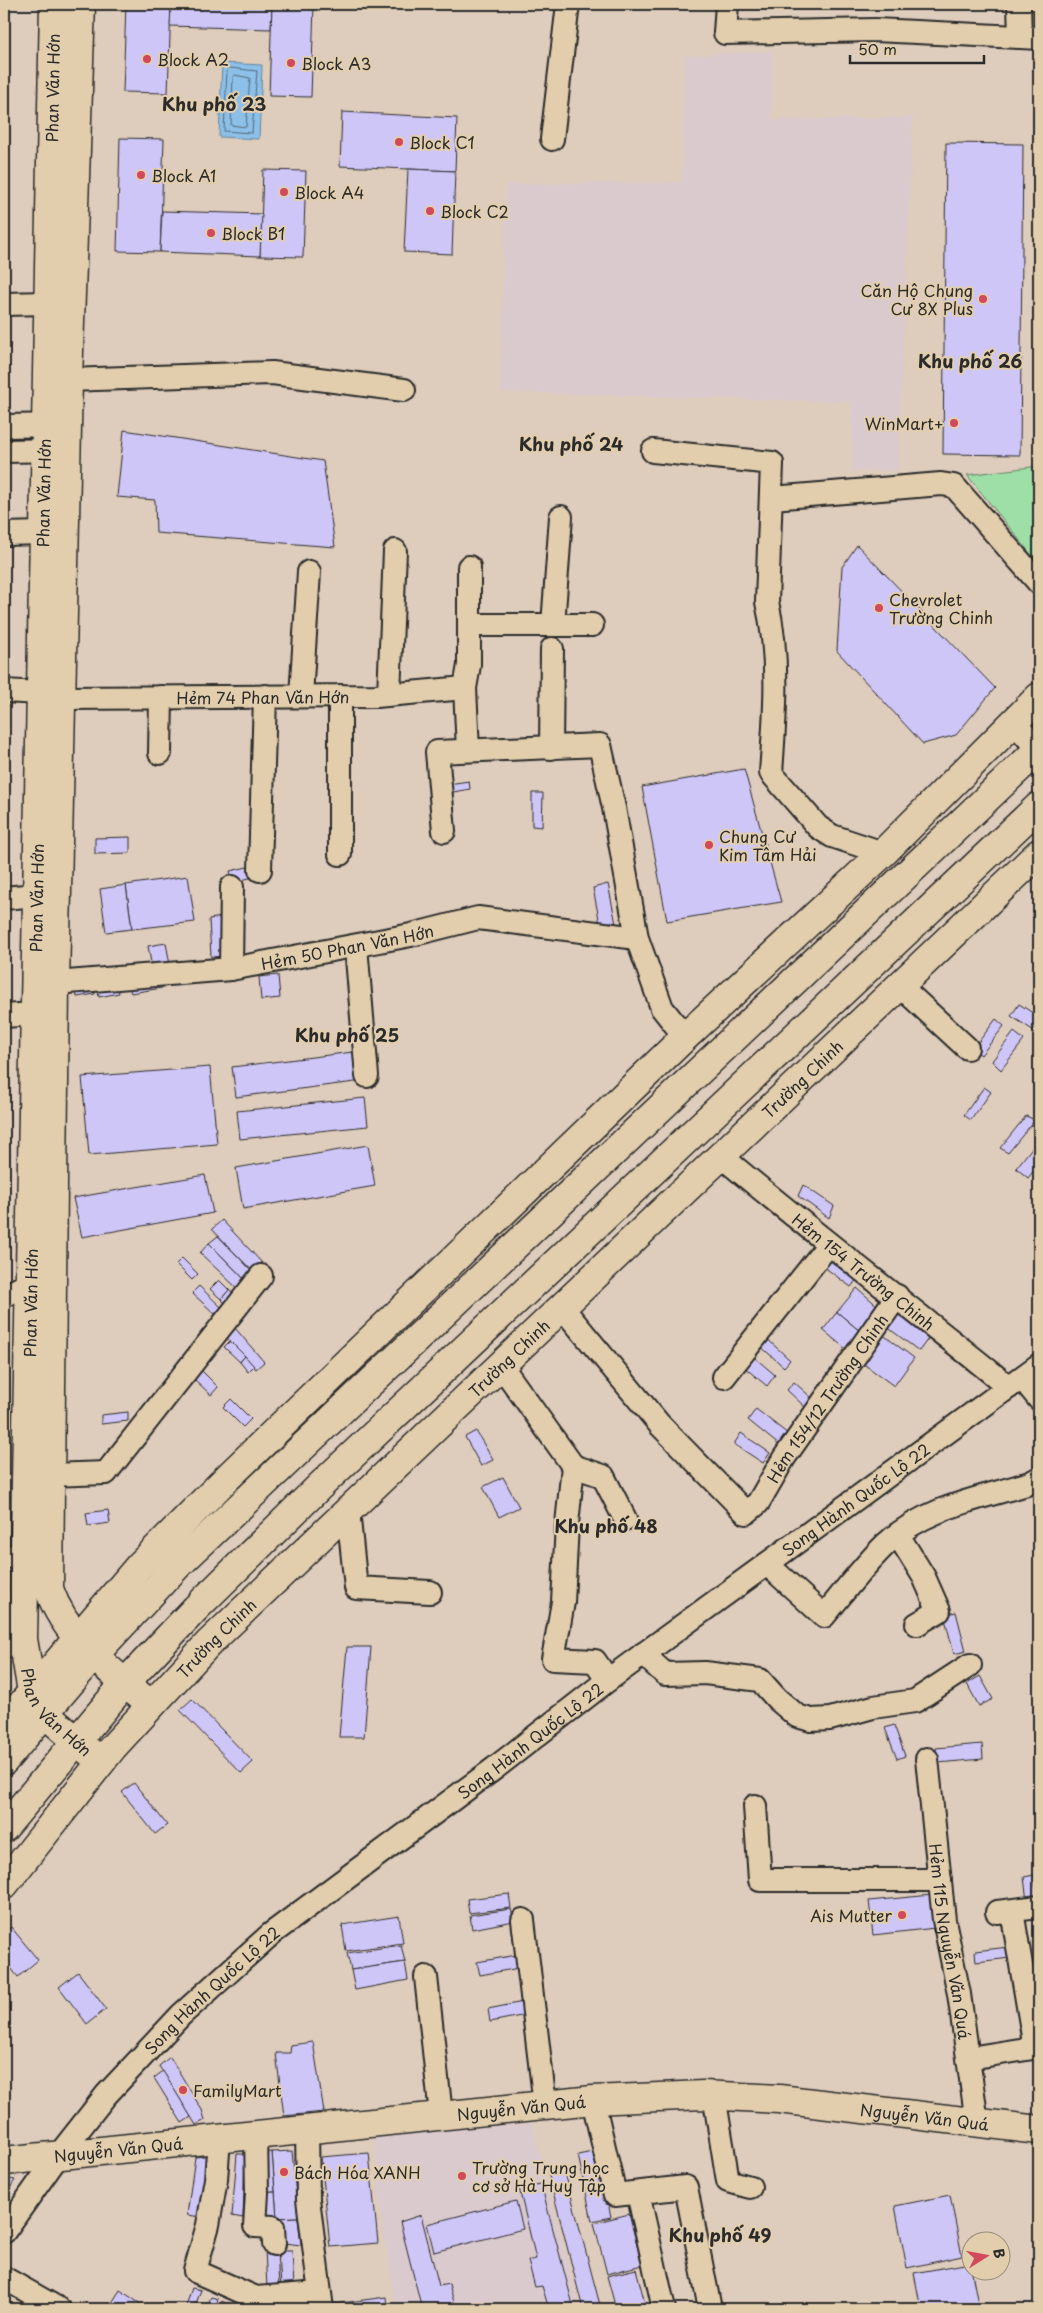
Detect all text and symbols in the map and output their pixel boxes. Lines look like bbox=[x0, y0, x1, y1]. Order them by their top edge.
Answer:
scale bar bbox=[850, 32, 984, 64]
street label: Phan Văn Hớn bbox=[39, 33, 65, 143]
text: 50 m bbox=[858, 37, 897, 60]
place label: Block A2 bbox=[157, 47, 229, 71]
place label: Block A3 bbox=[301, 51, 371, 75]
marker: Block A2 bbox=[141, 53, 153, 65]
marker: Block A3 bbox=[285, 57, 297, 69]
district label: Khu phố 23 bbox=[162, 90, 266, 117]
place label: Block C1 bbox=[409, 130, 475, 154]
marker: Block C1 bbox=[393, 136, 405, 148]
place label: Block A1 bbox=[151, 163, 216, 187]
marker: Block A1 bbox=[135, 169, 147, 181]
place label: Block A4 bbox=[294, 180, 364, 204]
marker: Block A4 bbox=[278, 186, 290, 198]
place label: Block C2 bbox=[440, 199, 509, 223]
marker: Block C2 bbox=[424, 205, 436, 217]
place label: Block B1 bbox=[221, 221, 285, 245]
marker: Block B1 bbox=[205, 227, 217, 239]
place label: Căn Hộ Chung Cư 8X Plus bbox=[861, 278, 973, 320]
marker: Căn Hộ Chung Cư 8X Plus bbox=[977, 293, 989, 305]
district label: Khu phố 26 bbox=[918, 347, 1023, 374]
place label: WinMart+ bbox=[865, 411, 944, 435]
marker: WinMart+ bbox=[948, 417, 960, 429]
district label: Khu phố 24 bbox=[519, 430, 623, 457]
street label: Phan Văn Hớn bbox=[30, 438, 56, 548]
place label: Chevrolet Trường Chinh bbox=[889, 587, 993, 629]
marker: Chevrolet Trường Chinh bbox=[873, 602, 885, 614]
street label: Hẻm 74 Phan Văn Hớn bbox=[176, 684, 349, 709]
place label: Chung Cư Kim Tâm Hải bbox=[719, 824, 817, 866]
marker: Chung Cư Kim Tâm Hải bbox=[703, 839, 715, 851]
street label: Phan Văn Hớn bbox=[23, 843, 49, 953]
street label: Hẻm 50 Phan Văn Hớn bbox=[259, 918, 436, 975]
district label: Khu phố 25 bbox=[295, 1021, 399, 1048]
street label: Trường Chinh bbox=[756, 1034, 848, 1123]
street label: Hẻm 154 Trường Chinh bbox=[787, 1207, 940, 1336]
street label: Phan Văn Hớn bbox=[17, 1248, 43, 1358]
street label: Hẻm 154/12 Trường Chinh bbox=[760, 1309, 893, 1487]
street label: Trường Chinh bbox=[463, 1313, 555, 1402]
street label: Song Hành Quốc Lộ 22 bbox=[776, 1437, 934, 1562]
district label: Khu phố 48 bbox=[554, 1512, 658, 1539]
street label: Trường Chinh bbox=[171, 1592, 261, 1683]
street label: Phan Văn Hớn bbox=[16, 1666, 97, 1761]
street label: Song Hành Quốc Lộ 22 bbox=[452, 1676, 608, 1804]
street label: Hẻm 115 Nguyễn Văn Quá bbox=[924, 1842, 977, 2041]
place label: Ais Mutter bbox=[810, 1903, 893, 1927]
marker: Ais Mutter bbox=[896, 1909, 908, 1921]
street label: Song Hành Quốc Lộ 22 bbox=[138, 1920, 284, 2059]
place label: FamilyMart bbox=[193, 2078, 282, 2102]
marker: FamilyMart bbox=[177, 2084, 189, 2096]
street label: Nguyễn Văn Quá bbox=[456, 2089, 587, 2126]
street label: Nguyễn Văn Quá bbox=[859, 2097, 990, 2136]
street label: Nguyễn Văn Quá bbox=[53, 2131, 184, 2168]
place label: Trường Trung học cơ sở Hà Huy Tập bbox=[472, 2155, 609, 2197]
place label: Bách Hóa XANH bbox=[294, 2160, 421, 2184]
marker: Bách Hóa XANH bbox=[278, 2166, 290, 2178]
marker: Trường Trung học cơ sở Hà Huy Tập bbox=[456, 2170, 468, 2182]
district label: Khu phố 49 bbox=[669, 2221, 772, 2248]
north arrow bbox=[960, 2230, 1010, 2280]
text: B bbox=[988, 2247, 1010, 2260]

